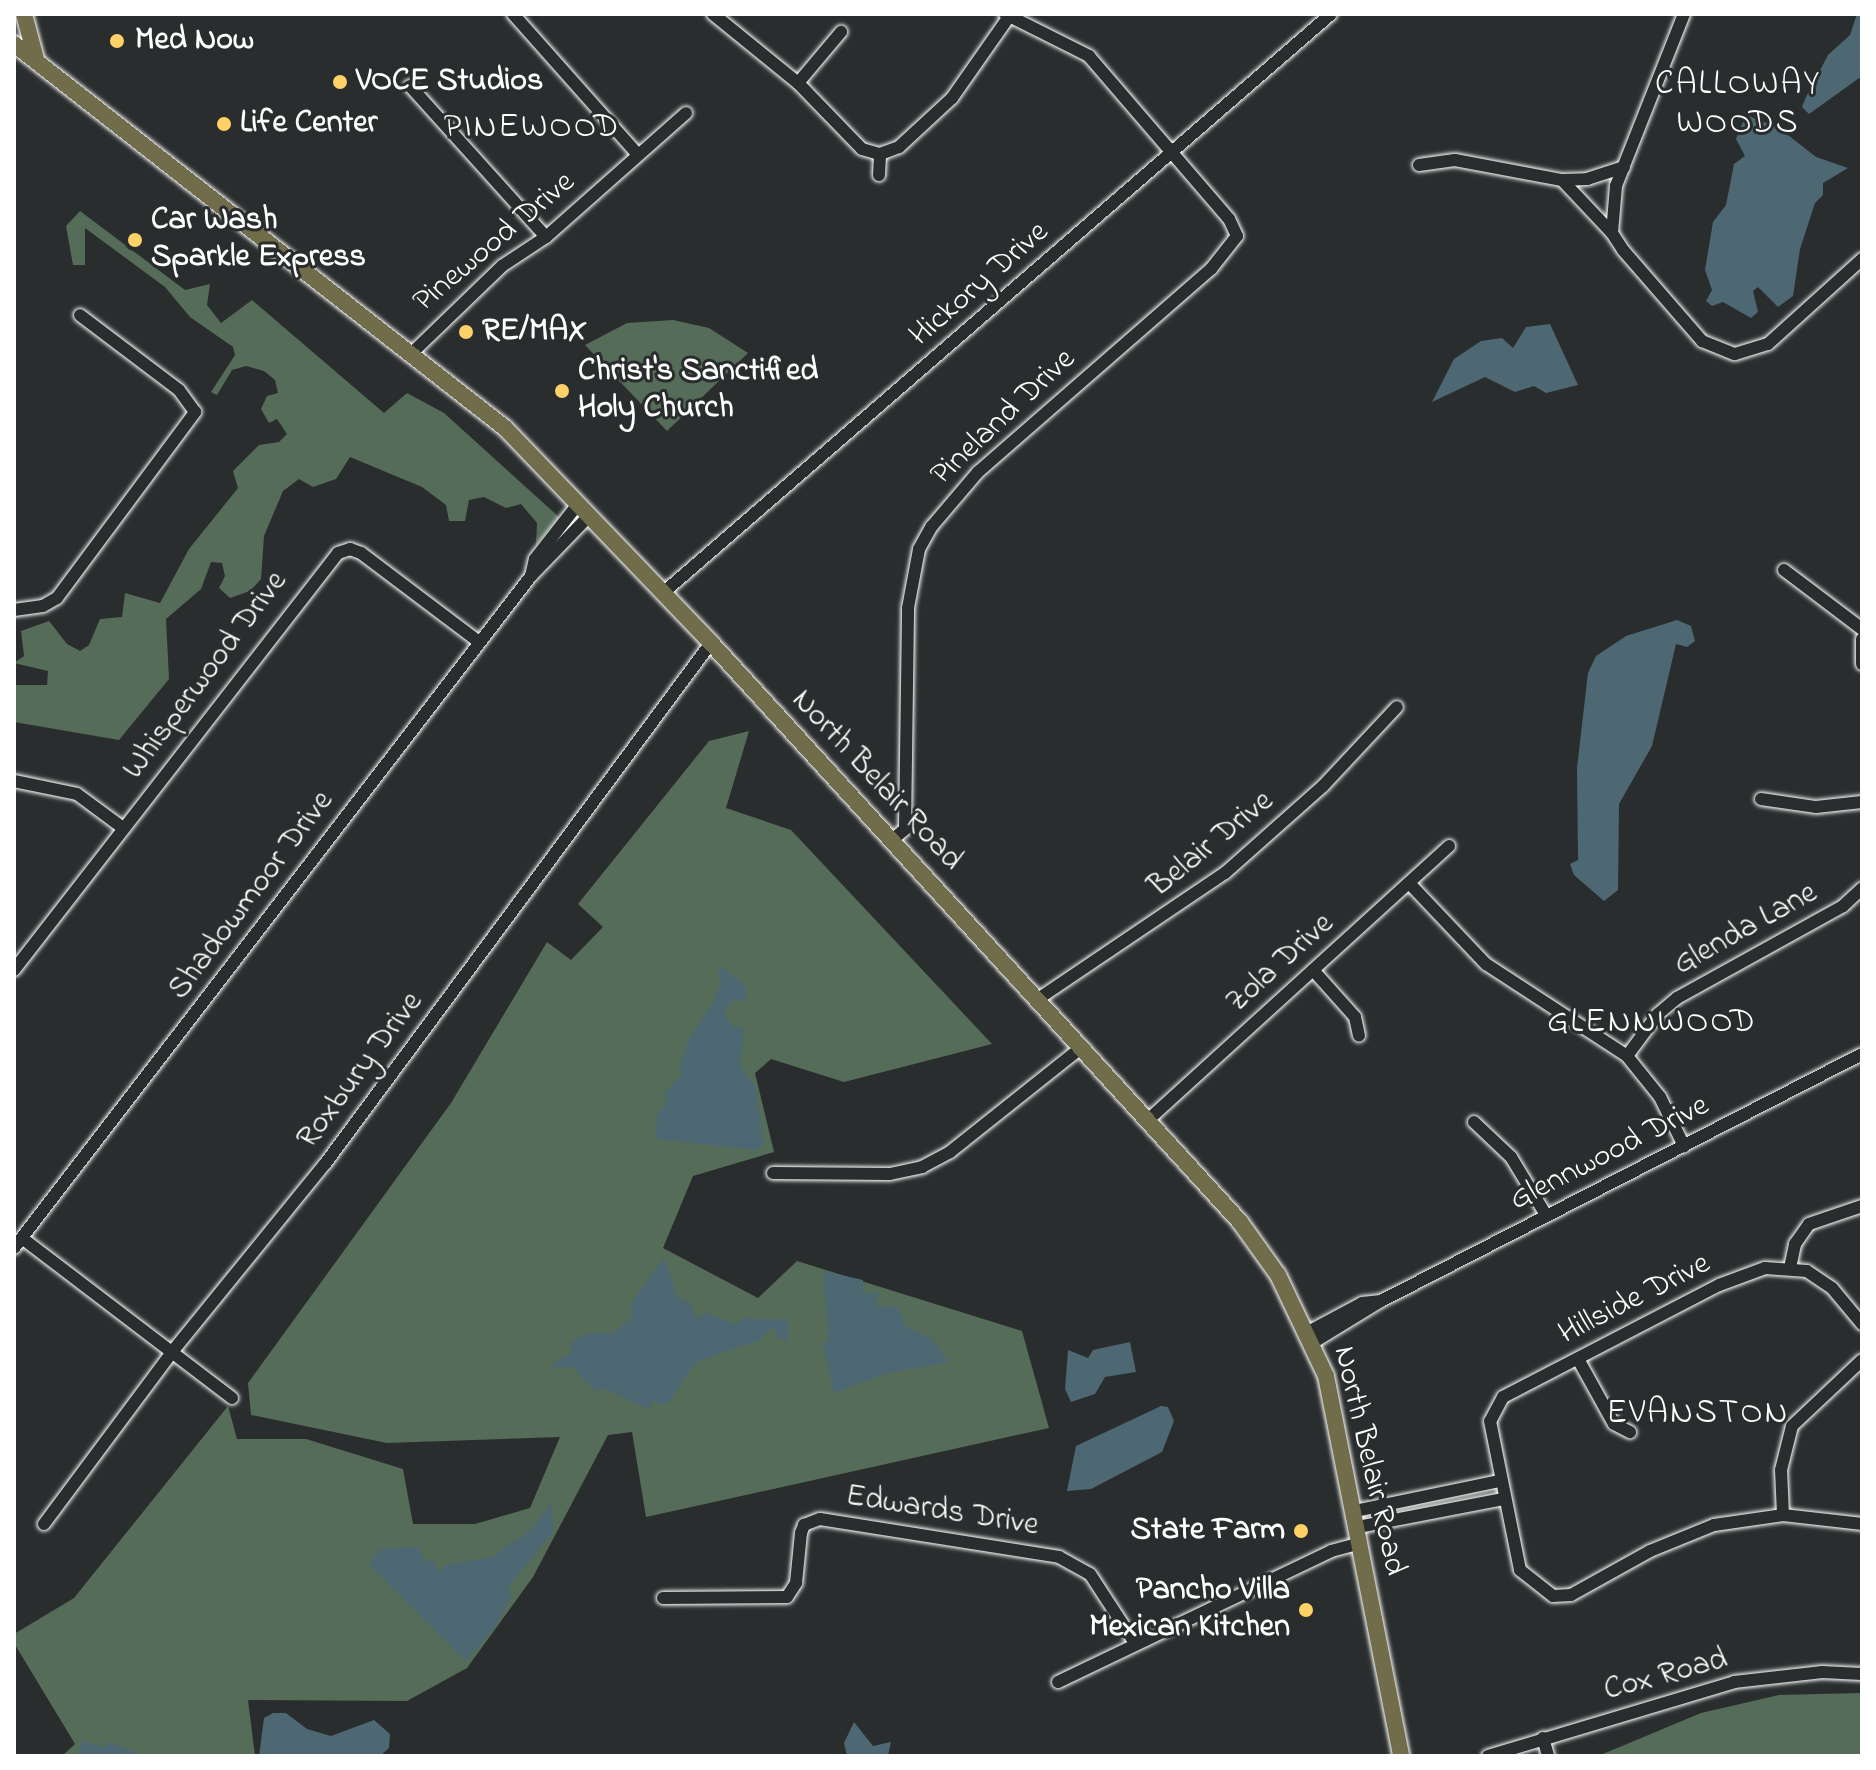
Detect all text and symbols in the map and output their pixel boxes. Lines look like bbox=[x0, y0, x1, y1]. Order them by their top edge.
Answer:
place label: Med Now bbox=[135, 22, 254, 60]
marker: Med Now bbox=[106, 30, 128, 52]
place label: VOCE Studios bbox=[356, 63, 543, 101]
district label: CALLOWAY WOODS bbox=[1655, 65, 1821, 144]
marker: VOCE Studios bbox=[331, 73, 349, 91]
place label: Life Center bbox=[240, 105, 377, 143]
district label: PINEWOOD bbox=[444, 109, 620, 149]
marker: Life Center bbox=[215, 115, 233, 133]
street label: Pinewood Drive bbox=[406, 164, 584, 322]
place label: Car Wash Sparkle Express bbox=[151, 203, 366, 278]
street label: Hickory Drive bbox=[903, 214, 1057, 356]
marker: Car Wash Sparkle Express bbox=[126, 231, 144, 249]
place label: RE/MAX bbox=[482, 313, 587, 351]
marker: RE/MAX bbox=[457, 323, 475, 341]
street label: Pineland Drive bbox=[924, 341, 1084, 495]
place label: Christ's Sanctified Holy Church bbox=[578, 354, 818, 429]
marker: Christ's Sanctified Holy Church bbox=[553, 382, 571, 400]
street label: Whisperwood Drive bbox=[115, 564, 297, 788]
street label: North Belair Road bbox=[782, 682, 970, 880]
street label: Belair Drive bbox=[1142, 783, 1282, 907]
street label: Shadowmoor Drive bbox=[161, 784, 343, 1008]
street label: Glenda Lane bbox=[1668, 875, 1824, 985]
street label: Zola Drive bbox=[1219, 906, 1343, 1022]
street label: Roxbury Drive bbox=[290, 985, 432, 1157]
district label: GLENNWOOD bbox=[1547, 1004, 1757, 1044]
street label: Glennwood Drive bbox=[1504, 1087, 1716, 1221]
street label: Hillside Drive bbox=[1553, 1246, 1717, 1354]
street label: North Belair Road bbox=[1323, 1343, 1413, 1579]
district label: EVANSTON bbox=[1606, 1395, 1790, 1435]
street label: Edwards Drive bbox=[843, 1478, 1041, 1546]
place label: State Farm bbox=[1131, 1512, 1285, 1550]
marker: State Farm bbox=[1292, 1522, 1310, 1540]
place label: Pancho Villa Mexican Kitchen bbox=[1089, 1573, 1290, 1648]
marker: Pancho Villa Mexican Kitchen bbox=[1297, 1601, 1315, 1619]
street label: Cox Road bbox=[1600, 1641, 1732, 1711]

